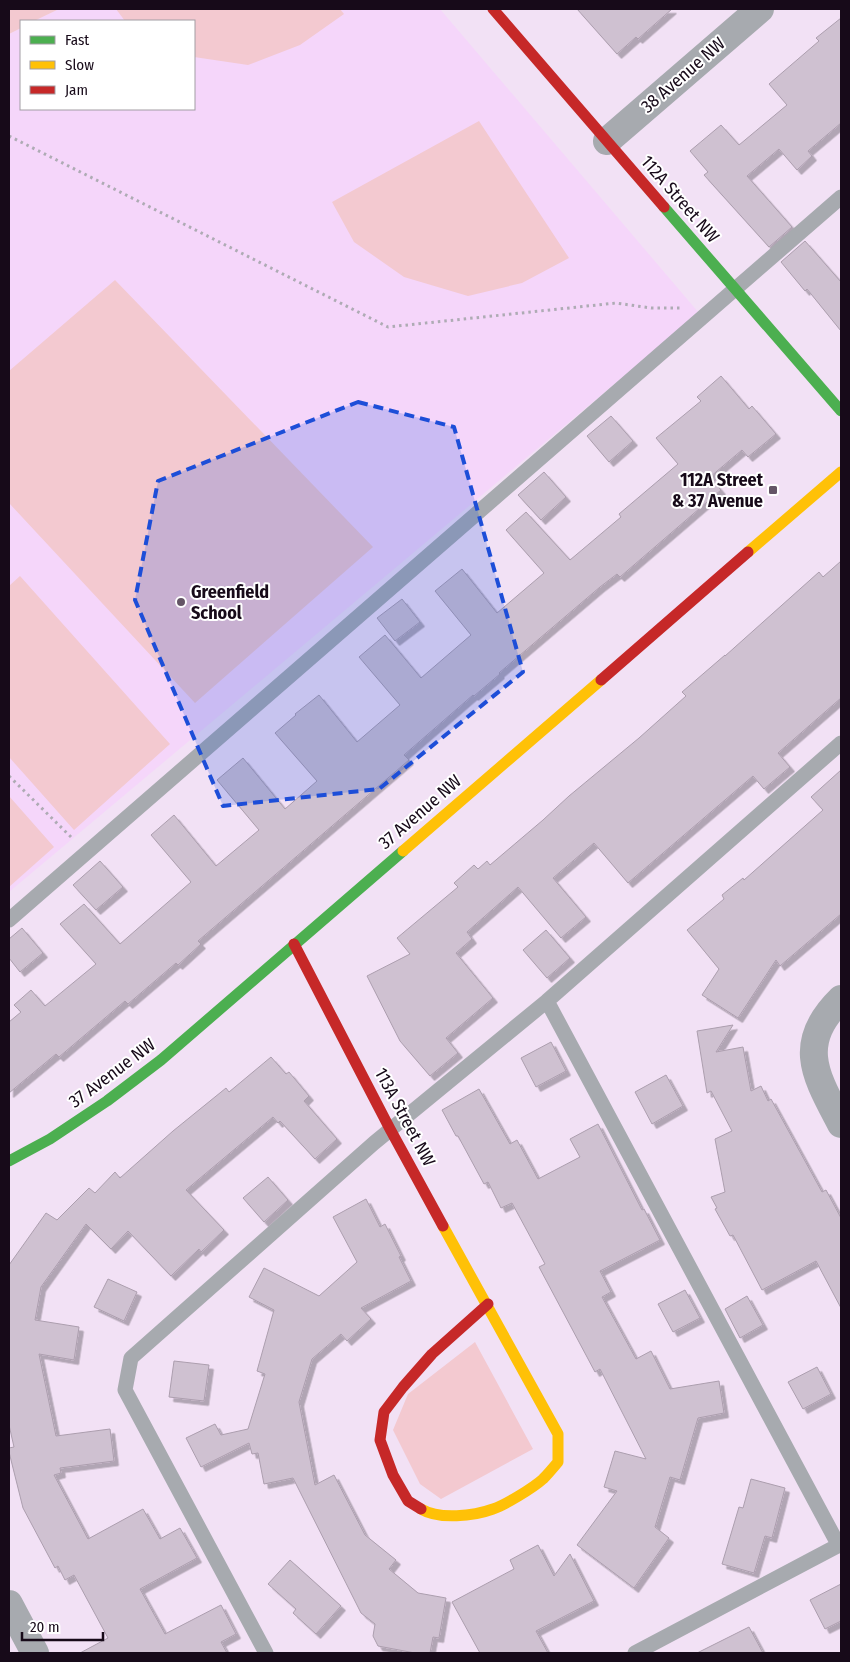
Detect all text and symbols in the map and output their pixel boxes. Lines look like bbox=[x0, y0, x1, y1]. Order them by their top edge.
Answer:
legend bbox=[20, 20, 195, 110]
text: Fast bbox=[65, 31, 89, 49]
street label: 38 Avenue NW bbox=[637, 32, 730, 117]
text: Slow bbox=[65, 56, 94, 74]
text: Jam bbox=[65, 81, 88, 99]
street label: 112A Street NW bbox=[636, 151, 724, 247]
place label: 112A Street & 37 Avenue bbox=[672, 469, 764, 512]
marker: 112A Street & 37 Avenue bbox=[767, 484, 779, 496]
place label: Greenfield School bbox=[191, 581, 269, 624]
marker: Greenfield School bbox=[175, 596, 187, 608]
street label: 37 Avenue NW bbox=[374, 770, 466, 854]
street label: 37 Avenue NW bbox=[65, 1033, 160, 1113]
street label: 113A Street NW bbox=[370, 1064, 440, 1171]
scale bar bbox=[22, 1610, 104, 1642]
text: 20 m bbox=[30, 1618, 60, 1636]

